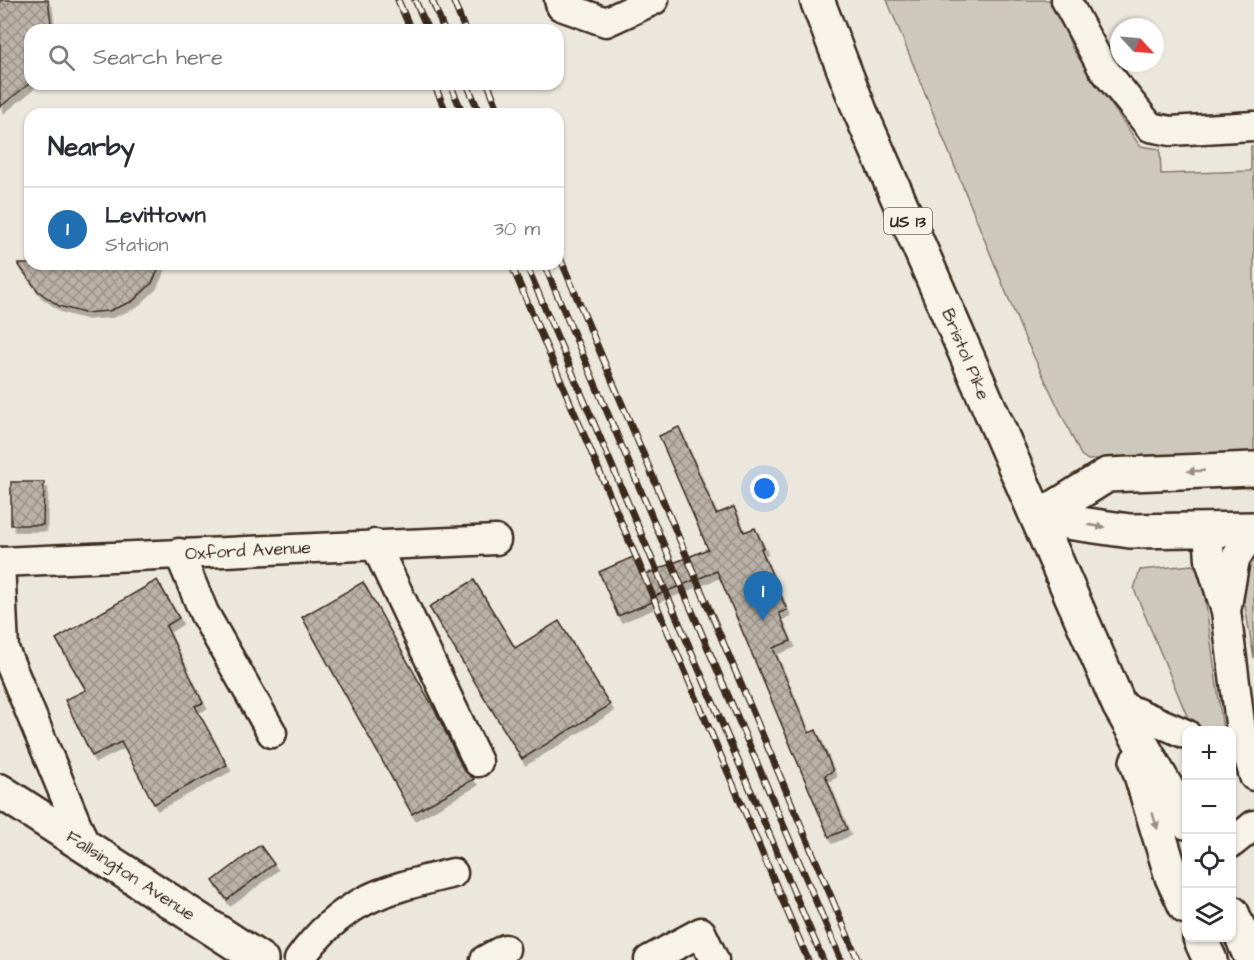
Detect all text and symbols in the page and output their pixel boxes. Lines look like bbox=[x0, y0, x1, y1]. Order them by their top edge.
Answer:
north arrow bbox=[1110, 18, 1164, 72]
search box bbox=[24, 24, 564, 90]
icon: search bbox=[45, 41, 78, 74]
text: Search here bbox=[93, 42, 223, 73]
text: Nearby bbox=[48, 129, 135, 165]
text: Levittown bbox=[105, 200, 206, 231]
road number: US 13 bbox=[884, 208, 932, 234]
text: 1 bbox=[66, 215, 69, 243]
text: 30 m bbox=[494, 215, 540, 243]
text: Station bbox=[105, 231, 168, 259]
street label: Bristol Pike bbox=[935, 305, 996, 404]
one-way arrow bbox=[1186, 467, 1205, 476]
your location bbox=[750, 474, 779, 503]
one-way arrow bbox=[1086, 522, 1105, 531]
street label: Oxford Avenue bbox=[184, 535, 312, 566]
pin: 1 bbox=[744, 572, 783, 621]
map controls bbox=[1182, 726, 1236, 942]
button: + bbox=[1182, 726, 1236, 780]
button: − bbox=[1182, 780, 1236, 834]
one-way arrow bbox=[1151, 812, 1160, 830]
street label: Fallsington Avenue bbox=[61, 824, 200, 928]
button: locate bbox=[1182, 834, 1236, 888]
button: layers bbox=[1182, 888, 1236, 942]

